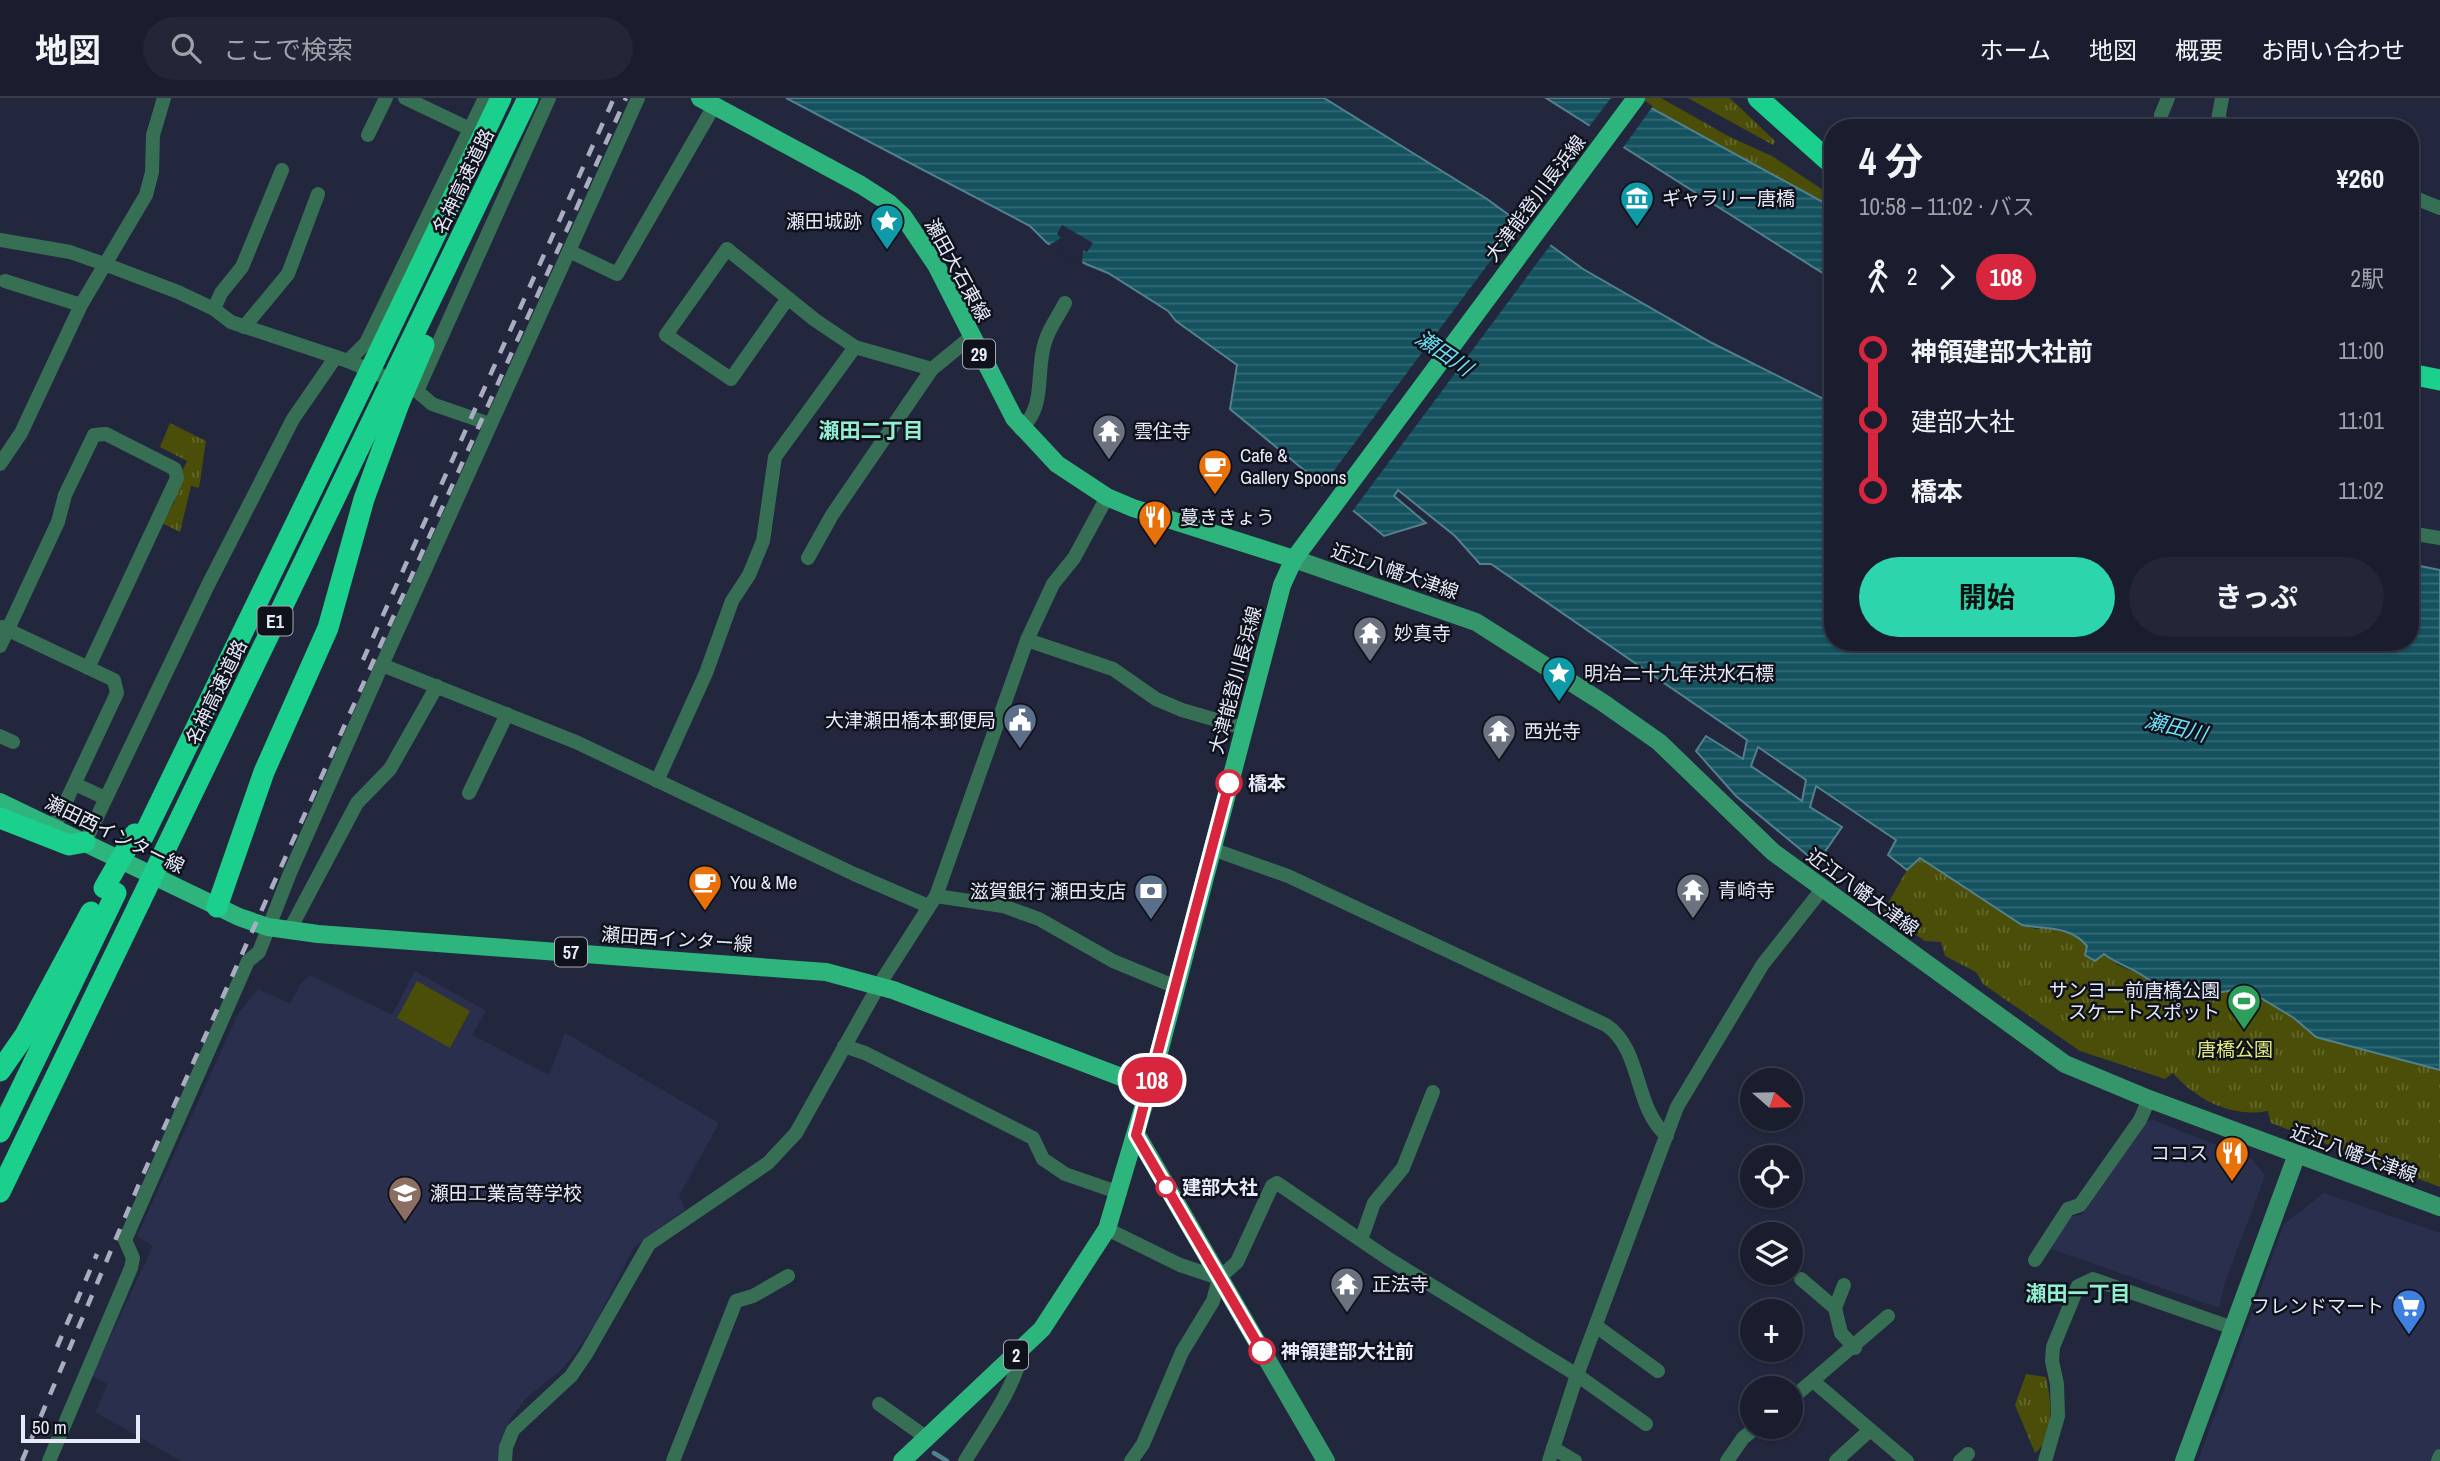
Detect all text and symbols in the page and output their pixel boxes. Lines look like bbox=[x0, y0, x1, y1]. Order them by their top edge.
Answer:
search box bbox=[143, 17, 633, 80]
text: 地図 bbox=[35, 28, 101, 72]
icon: search bbox=[167, 29, 205, 67]
text: ここで検索 bbox=[223, 32, 353, 67]
text: ホーム bbox=[1980, 34, 2051, 66]
text: 地図 bbox=[2089, 34, 2137, 66]
text: 概要 bbox=[2175, 34, 2223, 66]
text: お問い合わせ bbox=[2261, 34, 2405, 66]
street label: 名神高速道路 bbox=[426, 124, 500, 238]
street label: 大津能登川長浜線 bbox=[1479, 129, 1591, 267]
text: 4 分 bbox=[1859, 136, 1923, 187]
text: ¥260 bbox=[2337, 161, 2384, 196]
museum icon: ギャラリー唐橋 bbox=[1618, 179, 1656, 228]
place label: ギャラリー唐橋 bbox=[1662, 185, 1795, 211]
text: 10:58 – 11:02 · バス bbox=[1859, 191, 2035, 222]
place icon: 瀬田城跡 bbox=[868, 202, 906, 251]
place label: 瀬田城跡 bbox=[786, 208, 862, 234]
street label: 瀬田大石東線 bbox=[919, 214, 997, 326]
icon: walk bbox=[1859, 258, 1897, 296]
icon: forward bbox=[1928, 258, 1966, 296]
text: 2 bbox=[1907, 261, 1918, 292]
text: 108 bbox=[1990, 261, 2022, 293]
text: 2駅 bbox=[2351, 263, 2384, 294]
water label: 瀬田川 bbox=[1410, 323, 1480, 384]
text: 神領建部大社前 bbox=[1911, 334, 2093, 369]
text: 11:00 bbox=[2338, 335, 2384, 366]
road number: 29 bbox=[963, 340, 995, 368]
text: 建部大社 bbox=[1911, 404, 2015, 439]
text: 11:01 bbox=[2338, 405, 2384, 436]
temple icon: 雲住寺 bbox=[1090, 412, 1128, 461]
district label: 瀬田二丁目 bbox=[819, 416, 924, 445]
place label: 雲住寺 bbox=[1134, 418, 1191, 444]
place label: Cafe & Gallery Spoons bbox=[1240, 442, 1347, 490]
cafe icon: Cafe & Gallery Spoons bbox=[1196, 447, 1234, 496]
text: 橋本 bbox=[1911, 474, 1963, 509]
text: 11:02 bbox=[2338, 475, 2384, 506]
restaurant icon: 蔓ききょう bbox=[1136, 498, 1174, 547]
place label: 蔓ききょう bbox=[1180, 504, 1275, 530]
street label: 近江八幡大津線 bbox=[1328, 537, 1462, 605]
button: 開始 bbox=[1859, 557, 2115, 637]
button: きっぷ bbox=[2129, 557, 2384, 637]
street label: 大津能登川長浜線 bbox=[1203, 603, 1267, 757]
road number: E1 bbox=[258, 606, 292, 636]
temple icon: 妙真寺 bbox=[1351, 614, 1389, 663]
place label: 妙真寺 bbox=[1394, 620, 1451, 646]
street label: 名神高速道路 bbox=[179, 635, 253, 749]
place icon: 明冶二十九年洪水石標 bbox=[1540, 654, 1578, 703]
place label: 明冶二十九年洪水石標 bbox=[1584, 660, 1774, 686]
public building icon: 大津瀬田橋本郵便局 bbox=[1001, 701, 1039, 750]
water label: 瀬田川 bbox=[2142, 705, 2212, 749]
place label: 大津瀬田橋本郵便局 bbox=[825, 707, 996, 733]
temple icon: 西光寺 bbox=[1480, 712, 1518, 761]
place label: 西光寺 bbox=[1524, 718, 1581, 744]
marker: 橋本 bbox=[1216, 770, 1242, 796]
place label: 橋本 bbox=[1248, 770, 1286, 796]
street label: 瀬田西インター線 bbox=[41, 789, 189, 879]
street label: 近江八幡大津線 bbox=[1802, 842, 1924, 942]
cafe icon: You & Me bbox=[686, 863, 724, 912]
place label: You & Me bbox=[730, 869, 797, 895]
temple icon: 青崎寺 bbox=[1674, 871, 1712, 920]
bank icon: 滋賀銀行 瀬田支店 bbox=[1132, 872, 1170, 921]
place label: 青崎寺 bbox=[1718, 877, 1775, 903]
place label: 滋賀銀行 瀬田支店 bbox=[970, 878, 1126, 904]
street label: 瀬田西インター線 bbox=[600, 921, 754, 957]
road number: 57 bbox=[555, 938, 587, 966]
place label: サンヨー前唐橋公園 スケートスポット bbox=[2049, 977, 2220, 1025]
sports icon: サンヨー前唐橋公園 スケートスポット bbox=[2225, 982, 2263, 1031]
park label: 唐橋公園 bbox=[2197, 1036, 2273, 1062]
line badge: 108 bbox=[1112, 1057, 1192, 1103]
text: 108 bbox=[1136, 1064, 1168, 1096]
north arrow bbox=[1740, 1068, 1802, 1130]
map controls bbox=[1740, 1068, 1803, 1439]
street label: 近江八幡大津線 bbox=[2287, 1118, 2421, 1188]
restaurant icon: ココス bbox=[2213, 1134, 2251, 1183]
place label: ココス bbox=[2151, 1140, 2208, 1166]
button: locate bbox=[1740, 1145, 1803, 1208]
school or university icon: 瀬田工業高等学校 bbox=[386, 1174, 424, 1223]
place label: 建部大社 bbox=[1182, 1174, 1258, 1200]
marker: 建部大社 bbox=[1156, 1177, 1176, 1197]
place label: 瀬田工業高等学校 bbox=[430, 1180, 582, 1206]
button: layers bbox=[1740, 1222, 1803, 1285]
temple icon: 正法寺 bbox=[1328, 1265, 1366, 1314]
place label: 正法寺 bbox=[1372, 1271, 1429, 1297]
district label: 瀬田一丁目 bbox=[2026, 1279, 2131, 1308]
supermarket icon: フレンドマート bbox=[2390, 1287, 2428, 1336]
place label: フレンドマート bbox=[2251, 1293, 2384, 1319]
button: + bbox=[1740, 1299, 1803, 1362]
marker: 神領建部大社前 bbox=[1249, 1338, 1275, 1364]
place label: 神領建部大社前 bbox=[1281, 1338, 1414, 1364]
road number: 2 bbox=[1004, 1340, 1028, 1370]
button: − bbox=[1740, 1376, 1803, 1439]
scale bar bbox=[21, 1412, 140, 1444]
text: 50 m bbox=[32, 1414, 67, 1440]

